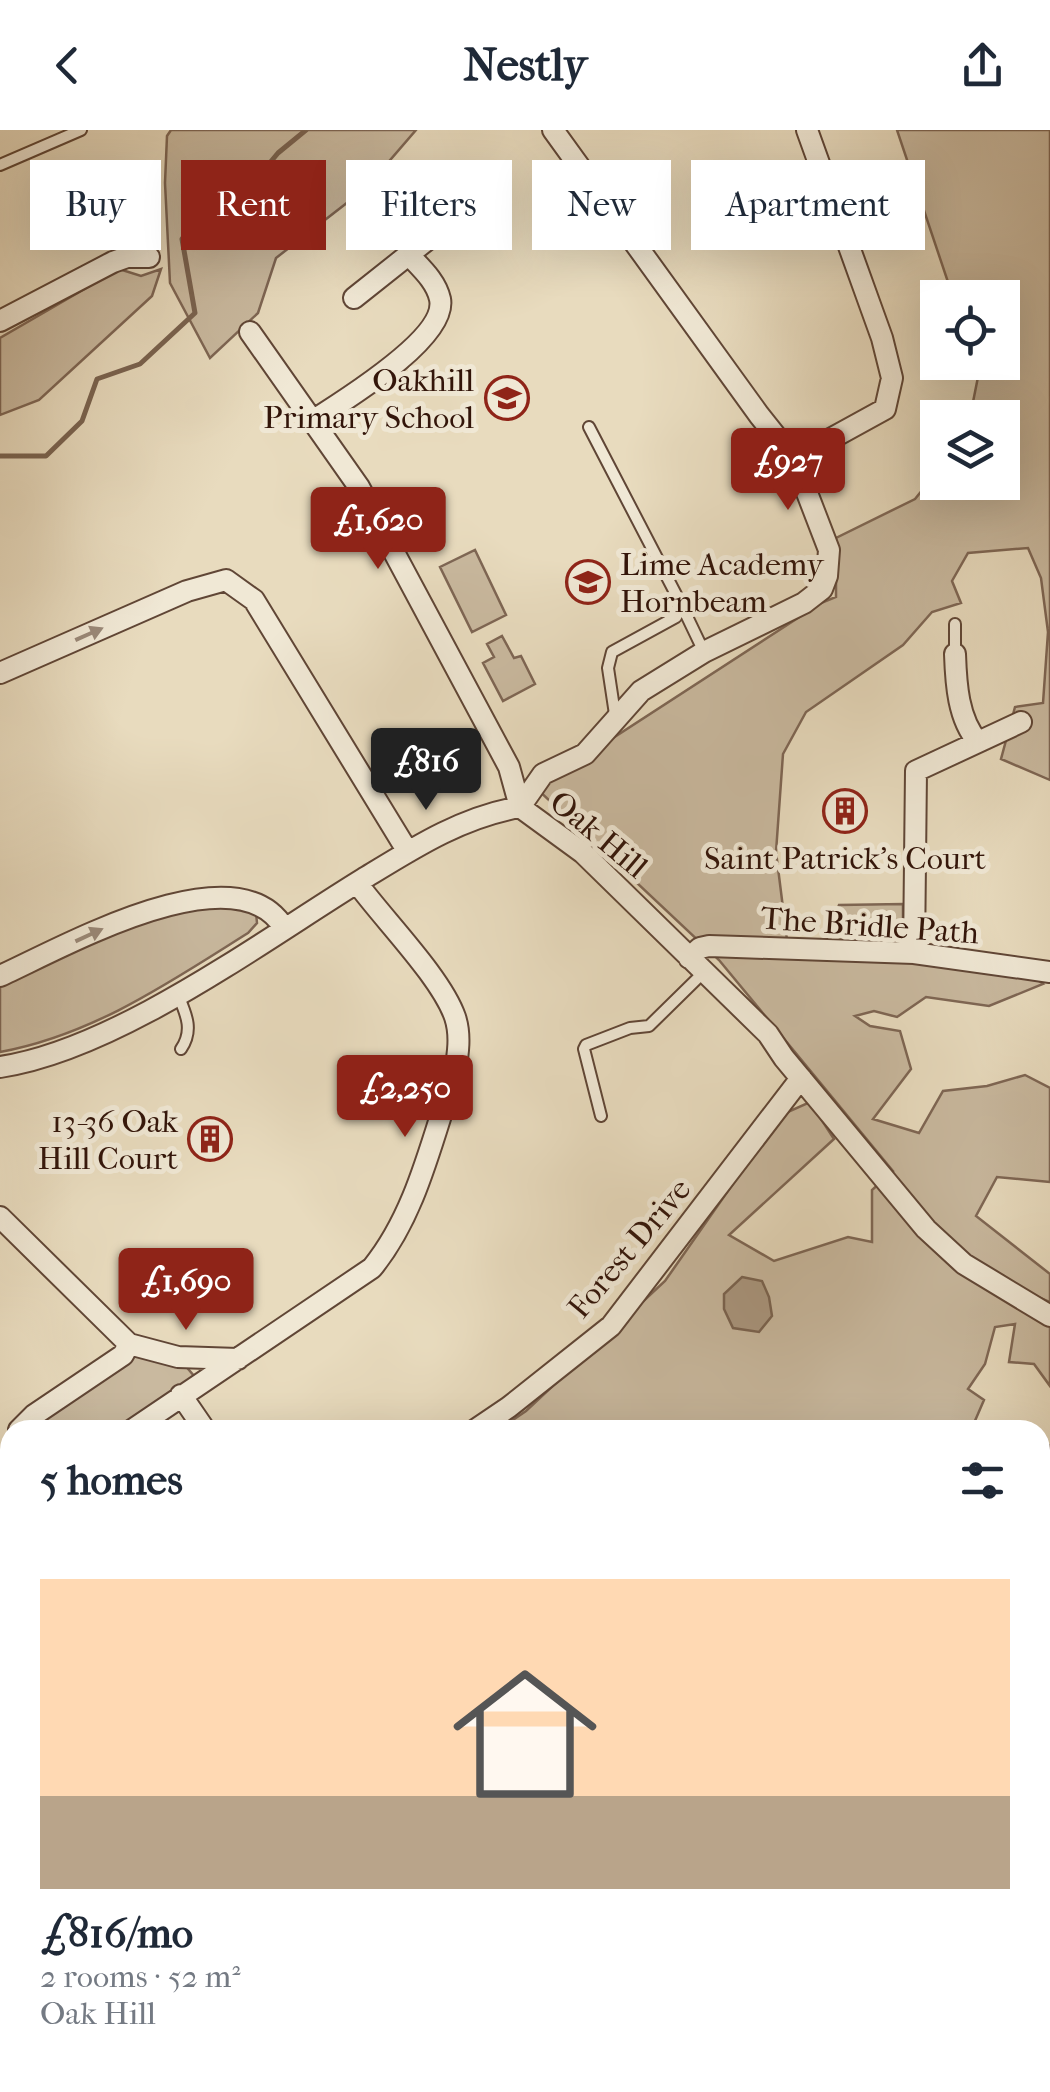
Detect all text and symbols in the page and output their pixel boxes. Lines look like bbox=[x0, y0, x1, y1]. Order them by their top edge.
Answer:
icon: back bbox=[40, 38, 95, 93]
icon: share bbox=[955, 38, 1010, 93]
text: Nestly bbox=[463, 39, 587, 92]
chip: Buy bbox=[30, 160, 161, 250]
chip: Rent bbox=[181, 160, 326, 250]
chip: Filters bbox=[346, 160, 512, 250]
chip: New bbox=[532, 160, 671, 250]
chip: Apartment bbox=[691, 160, 925, 250]
map controls bbox=[920, 280, 1020, 500]
button: locate bbox=[920, 280, 1020, 380]
place label: Oakhill Primary School bbox=[263, 362, 474, 436]
school or university icon: Oakhill Primary School bbox=[484, 375, 530, 421]
button: layers bbox=[920, 400, 1020, 500]
pin: £927 bbox=[729, 428, 847, 513]
text: £927 bbox=[753, 442, 823, 479]
pin: £1,620 bbox=[297, 487, 459, 572]
text: £1,620 bbox=[333, 501, 423, 538]
place label: Lime Academy Hornbeam bbox=[620, 546, 824, 620]
school or university icon: Lime Academy Hornbeam bbox=[565, 559, 611, 605]
one-way arrow bbox=[74, 626, 104, 642]
pin: £816 bbox=[367, 728, 485, 813]
text: £816 bbox=[393, 742, 459, 779]
street label: Oak Hill bbox=[542, 783, 655, 886]
building icon: Saint Patrick's Court bbox=[822, 788, 868, 834]
place label: Saint Patrick's Court bbox=[704, 840, 987, 877]
street label: The Bridle Path bbox=[760, 899, 980, 952]
one-way arrow bbox=[75, 927, 104, 944]
pin: £2,250 bbox=[324, 1055, 486, 1140]
text: £2,250 bbox=[359, 1069, 451, 1106]
place label: 13-36 Oak Hill Court bbox=[38, 1103, 179, 1177]
building icon: 13-36 Oak Hill Court bbox=[187, 1116, 233, 1162]
street label: Forest Drive bbox=[560, 1171, 698, 1326]
pin: £1,690 bbox=[105, 1248, 267, 1333]
text: £1,690 bbox=[141, 1262, 231, 1299]
icon: filters bbox=[955, 1453, 1010, 1508]
text: 5 homes bbox=[40, 1456, 183, 1505]
icon: home bbox=[435, 1644, 615, 1824]
text: £816/mo bbox=[40, 1909, 193, 1958]
text: 2 rooms · 52 m² bbox=[40, 1958, 240, 1995]
text: Oak Hill bbox=[40, 1995, 156, 2032]

